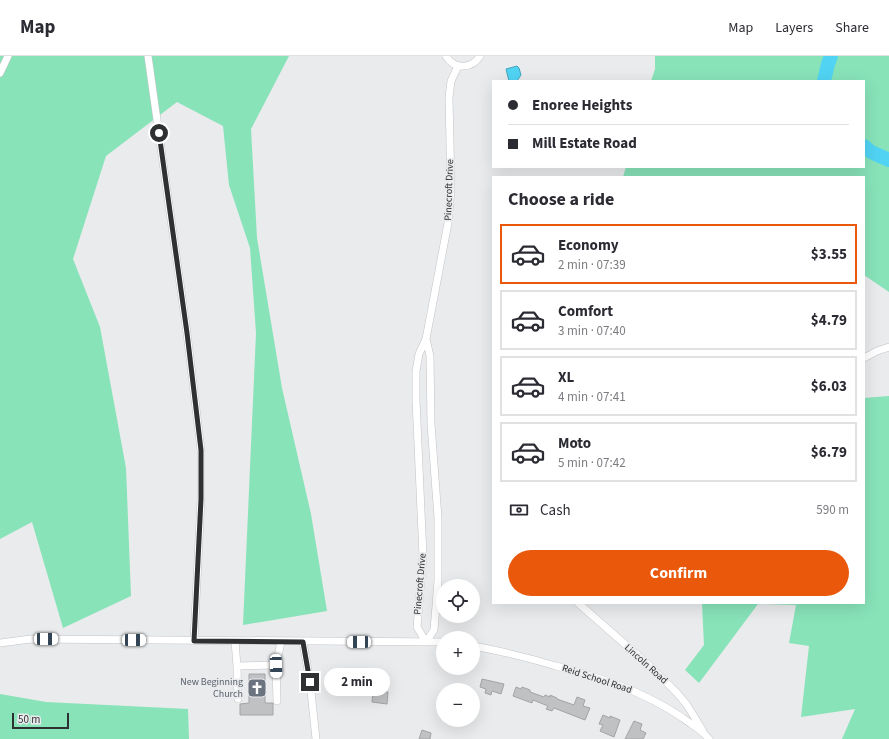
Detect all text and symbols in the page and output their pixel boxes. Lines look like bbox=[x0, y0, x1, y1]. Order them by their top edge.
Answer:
text: Map bbox=[20, 14, 55, 41]
text: Map bbox=[728, 18, 753, 38]
text: Layers bbox=[775, 18, 813, 38]
text: Share bbox=[835, 18, 869, 38]
text: Enoree Heights bbox=[532, 95, 632, 116]
route start bbox=[150, 124, 168, 142]
text: Mill Estate Road bbox=[532, 133, 637, 154]
street label: Pinecroft Drive bbox=[441, 159, 457, 221]
text: Choose a ride bbox=[508, 187, 614, 212]
text: Economy bbox=[558, 235, 619, 256]
icon: car bbox=[510, 236, 546, 272]
text: $3.55 bbox=[811, 244, 847, 265]
text: 2 min · 07:39 bbox=[558, 256, 626, 274]
text: Comfort bbox=[558, 301, 613, 322]
icon: car bbox=[510, 302, 546, 338]
text: $4.79 bbox=[811, 310, 847, 331]
text: 3 min · 07:40 bbox=[558, 322, 626, 340]
text: XL bbox=[558, 367, 574, 388]
icon: car bbox=[510, 368, 546, 404]
text: $6.03 bbox=[811, 376, 847, 397]
text: 4 min · 07:41 bbox=[558, 388, 626, 406]
text: Moto bbox=[558, 433, 591, 454]
icon: car bbox=[510, 434, 546, 470]
text: $6.79 bbox=[811, 442, 847, 463]
text: 5 min · 07:42 bbox=[558, 454, 626, 472]
icon: cash bbox=[508, 499, 530, 521]
text: Cash bbox=[540, 500, 571, 521]
text: 590 m bbox=[816, 501, 849, 519]
button: Confirm bbox=[508, 550, 849, 596]
street label: Pinecroft Drive bbox=[410, 553, 430, 615]
map controls bbox=[436, 579, 480, 727]
button: locate bbox=[436, 579, 480, 623]
button: + bbox=[436, 631, 480, 675]
car bbox=[34, 633, 58, 645]
car bbox=[122, 634, 146, 646]
car bbox=[347, 636, 371, 648]
street label: Lincoln Road bbox=[621, 641, 671, 687]
car bbox=[270, 654, 282, 678]
street label: Reid School Road bbox=[560, 661, 634, 697]
callout: 2 min bbox=[324, 668, 390, 696]
route end bbox=[301, 673, 319, 691]
text: 2 min bbox=[341, 673, 373, 691]
place label: New Beginning Church bbox=[180, 675, 243, 701]
church icon: New Beginning Church bbox=[246, 677, 268, 699]
button: − bbox=[436, 683, 480, 727]
scale bar bbox=[12, 711, 69, 730]
text: 50 m bbox=[18, 712, 40, 727]

